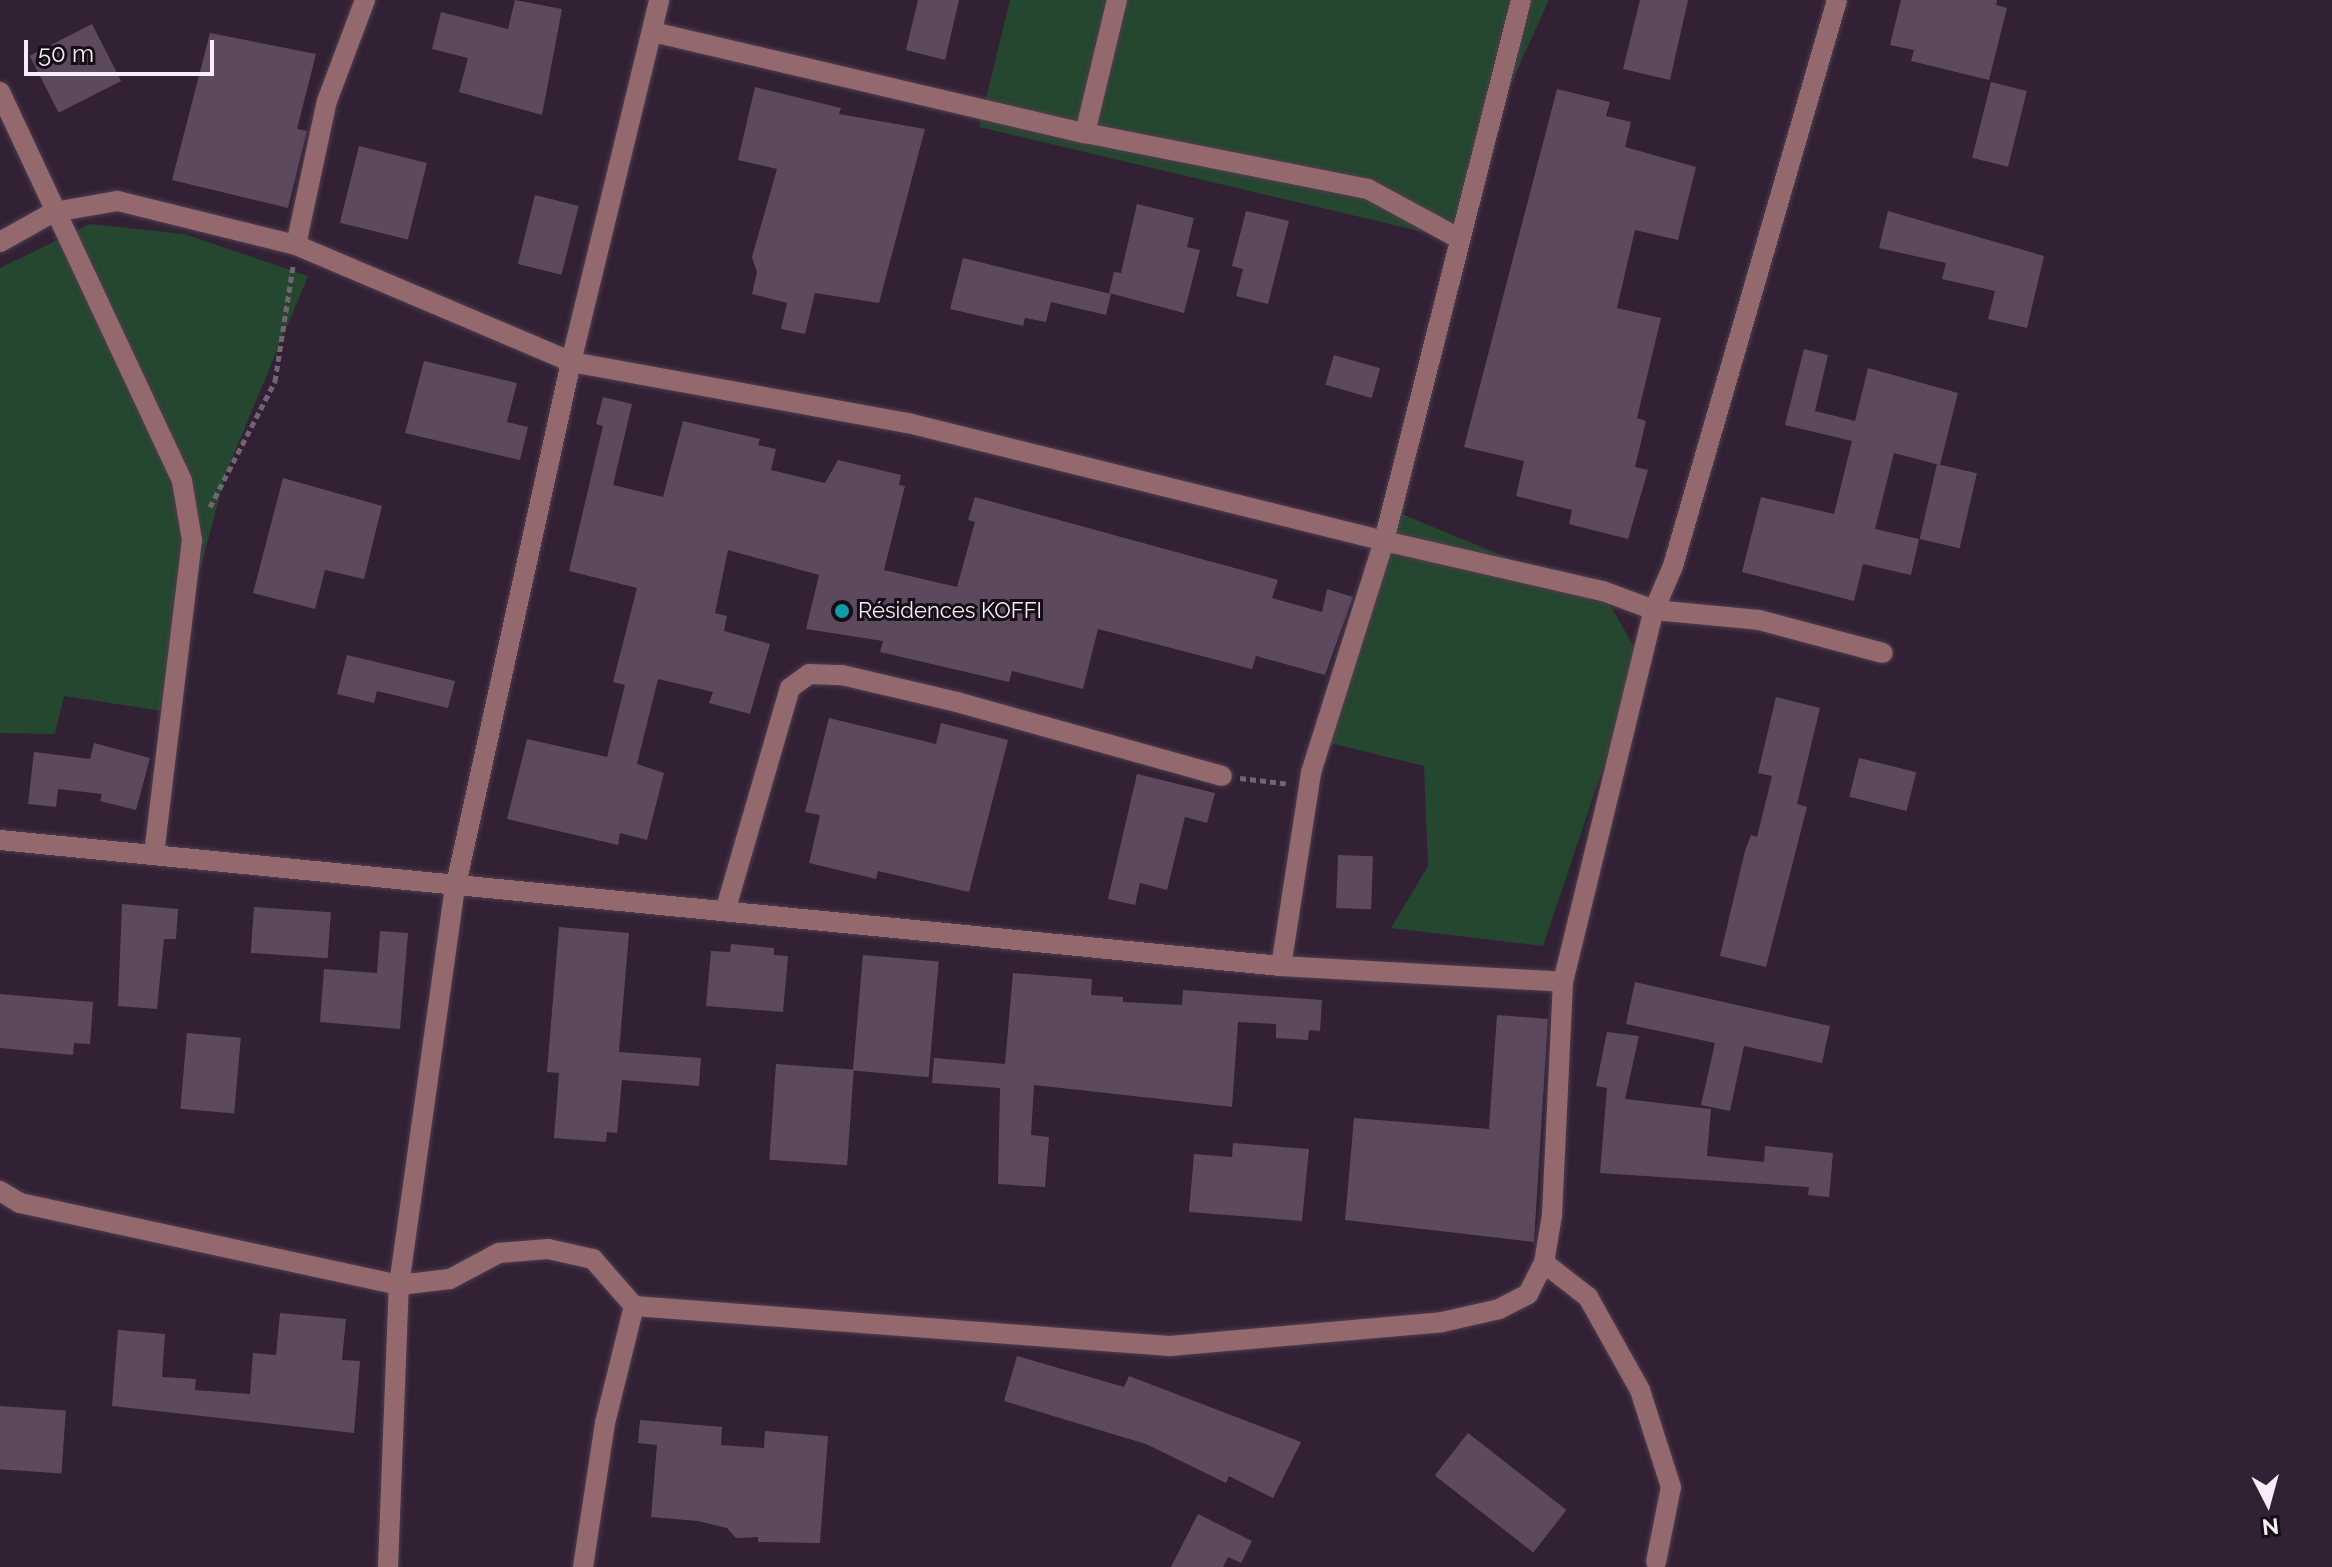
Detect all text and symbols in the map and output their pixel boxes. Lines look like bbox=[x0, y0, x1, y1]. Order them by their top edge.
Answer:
scale bar bbox=[28, 24, 218, 74]
text: 50 m bbox=[38, 39, 94, 68]
place label: Résidences KOFFI bbox=[858, 598, 1042, 624]
marker: Résidences KOFFI bbox=[833, 602, 851, 620]
north arrow bbox=[2228, 1463, 2308, 1543]
text: N bbox=[2261, 1513, 2280, 1541]

